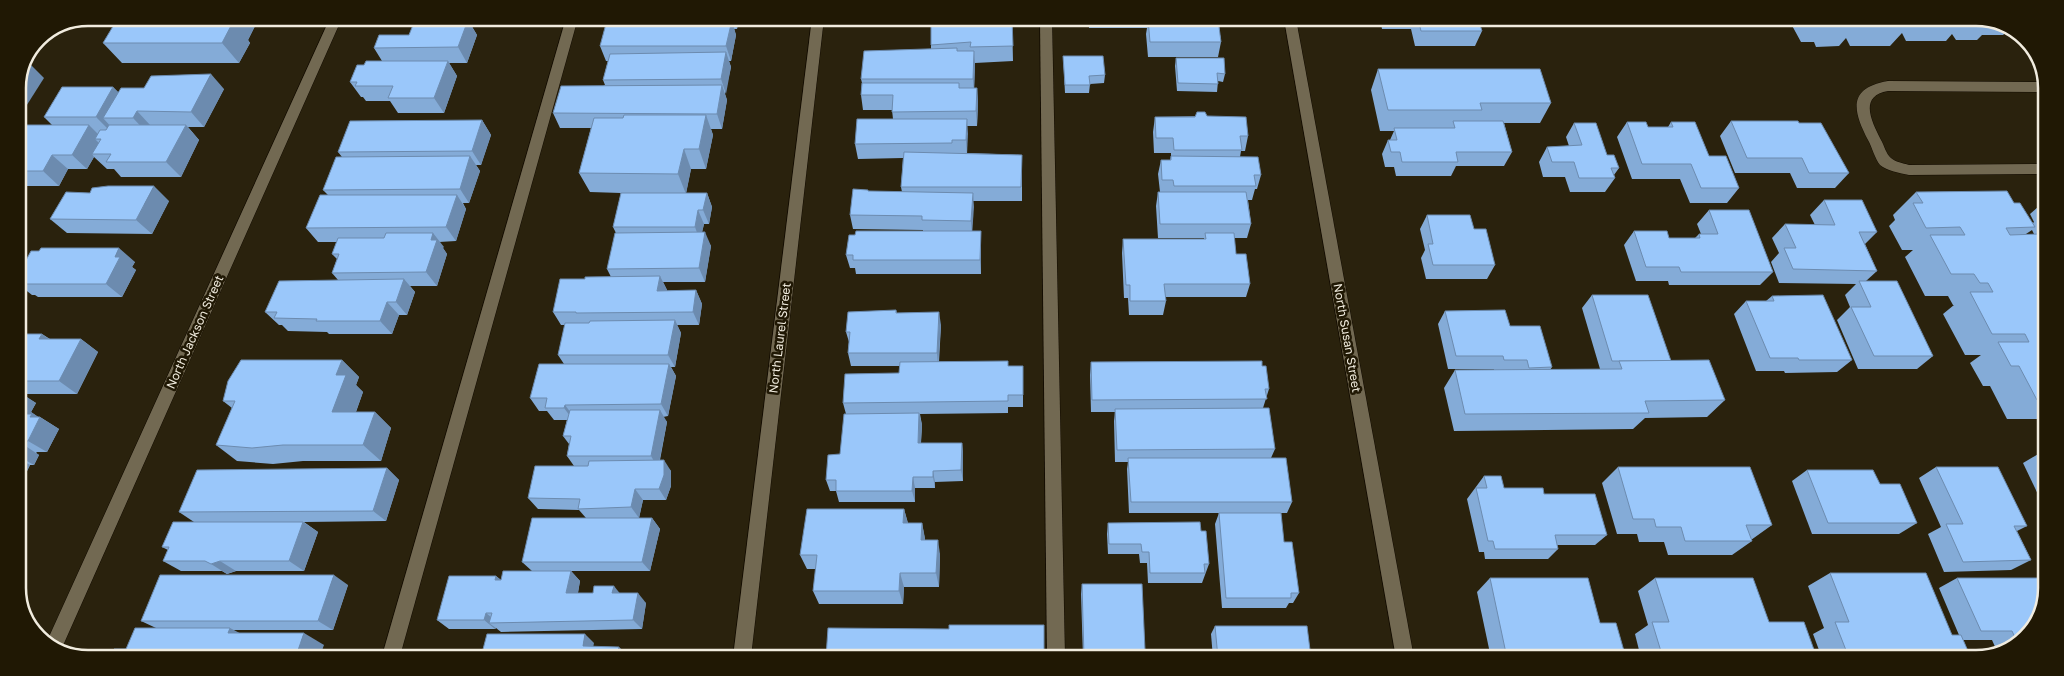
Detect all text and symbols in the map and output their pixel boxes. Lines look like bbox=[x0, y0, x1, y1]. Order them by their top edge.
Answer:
street label: North Jackson Street bbox=[163, 273, 226, 391]
street label: North Laurel Street bbox=[765, 282, 794, 394]
street label: North Susan Street bbox=[1331, 282, 1364, 394]

